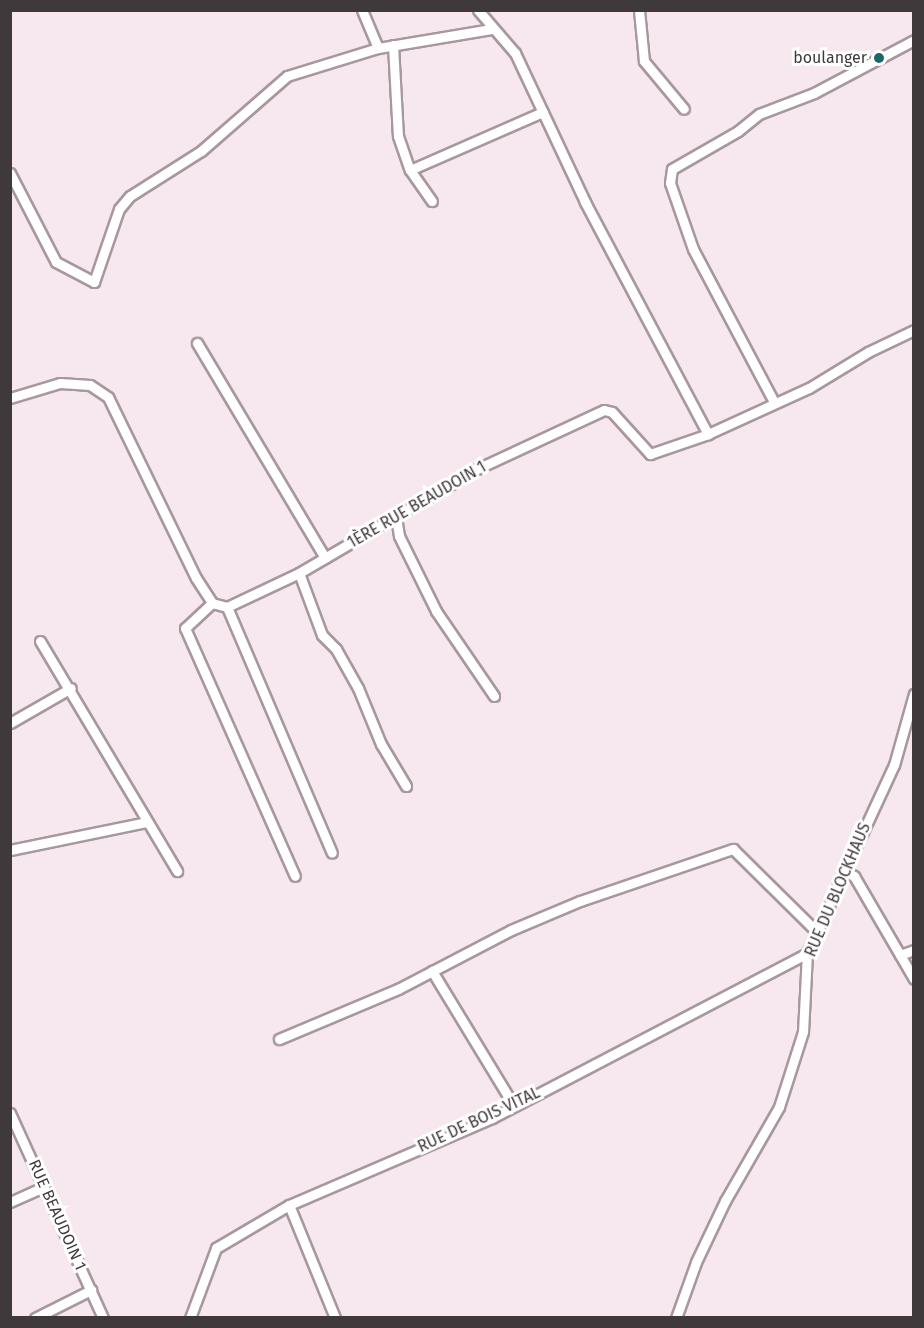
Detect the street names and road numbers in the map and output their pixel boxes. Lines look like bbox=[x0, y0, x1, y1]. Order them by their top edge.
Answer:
street label: 1ÈRE RUE BEAUDOIN 1 bbox=[344, 457, 490, 553]
street label: RUE DU BLOCKHAUS bbox=[801, 820, 875, 960]
street label: RUE DE BOIS VITAL bbox=[415, 1083, 543, 1157]
street label: RUE BEAUDOIN 1 bbox=[24, 1157, 90, 1273]

